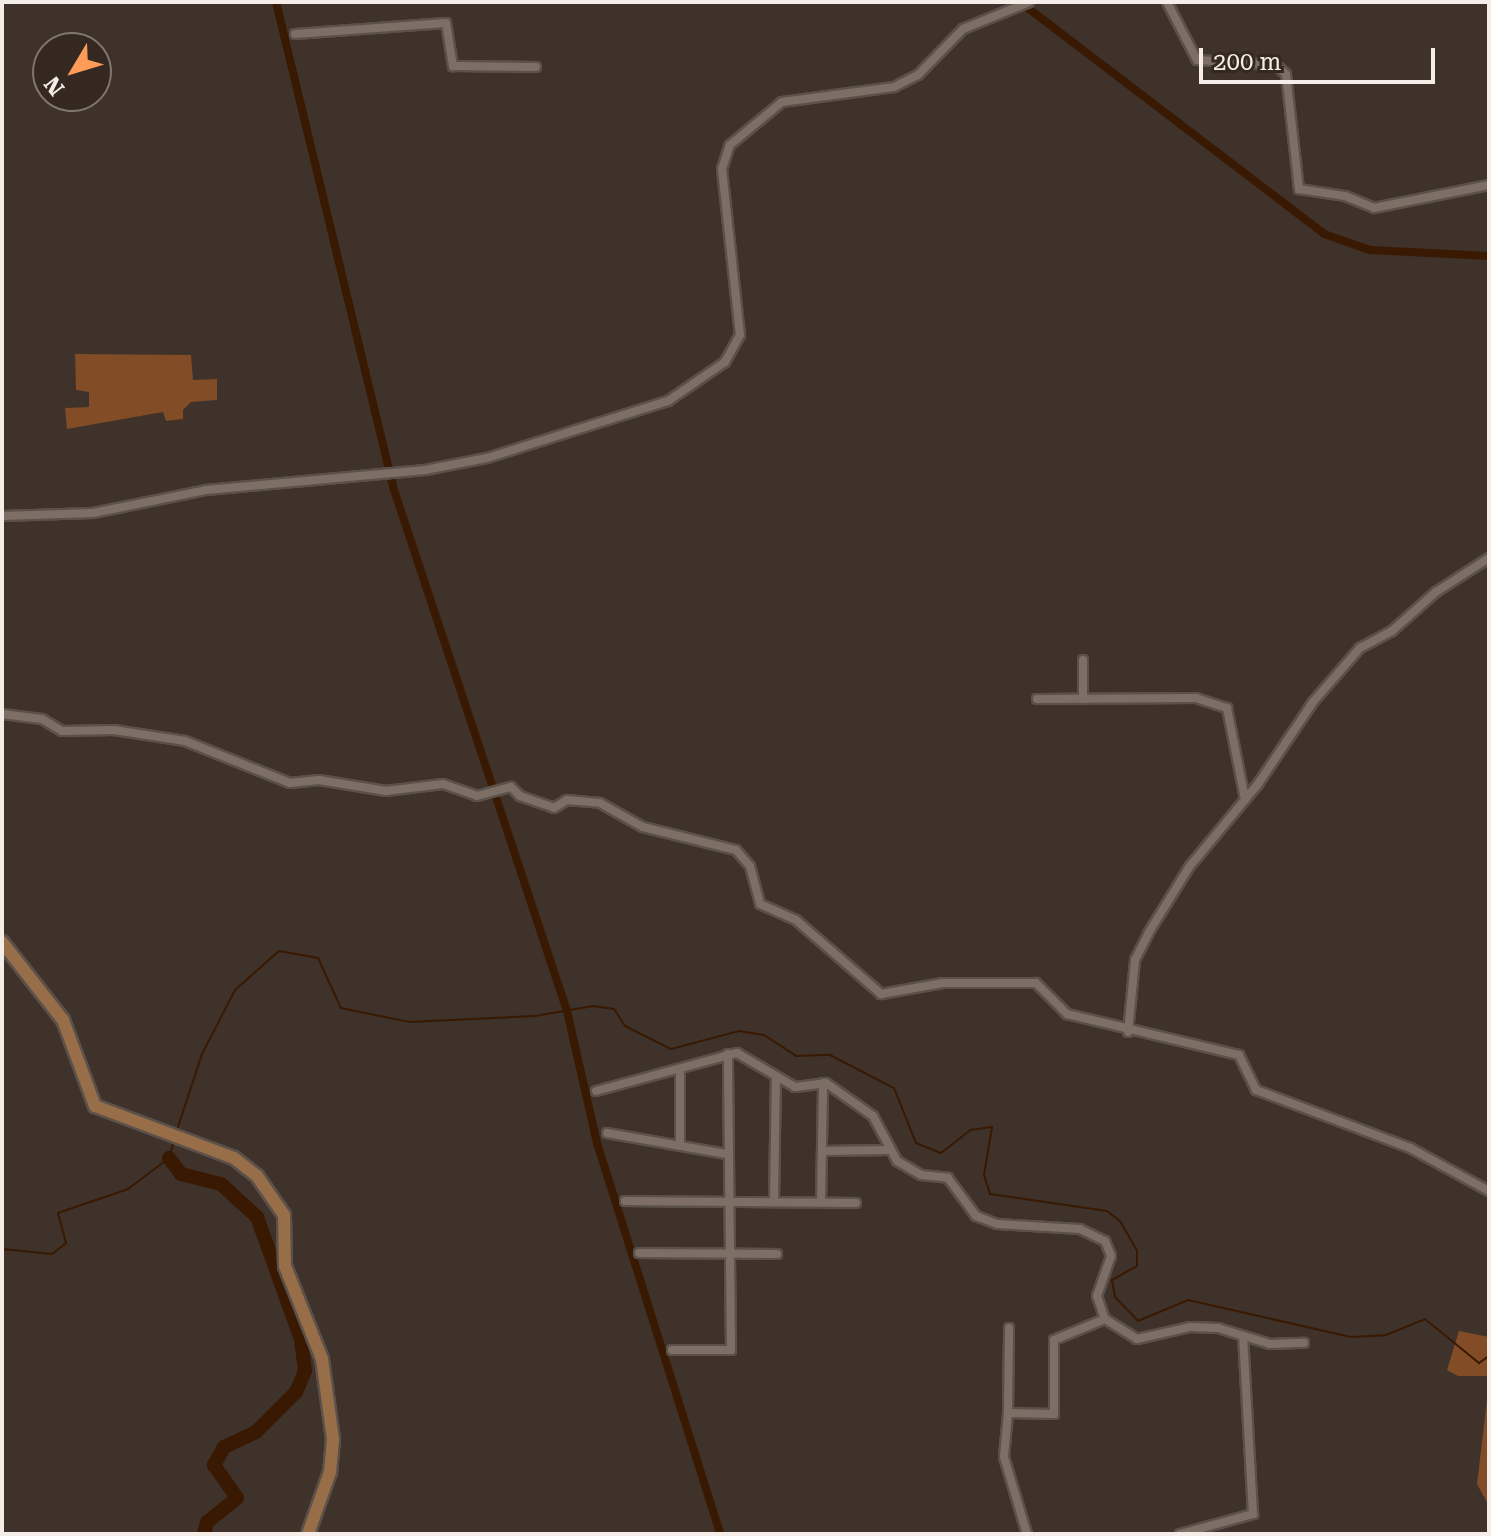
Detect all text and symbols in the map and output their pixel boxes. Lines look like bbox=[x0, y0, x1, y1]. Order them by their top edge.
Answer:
north arrow bbox=[32, 32, 112, 112]
scale bar bbox=[1203, 32, 1439, 82]
text: 200 m bbox=[1213, 48, 1281, 76]
text: N bbox=[39, 71, 69, 100]

